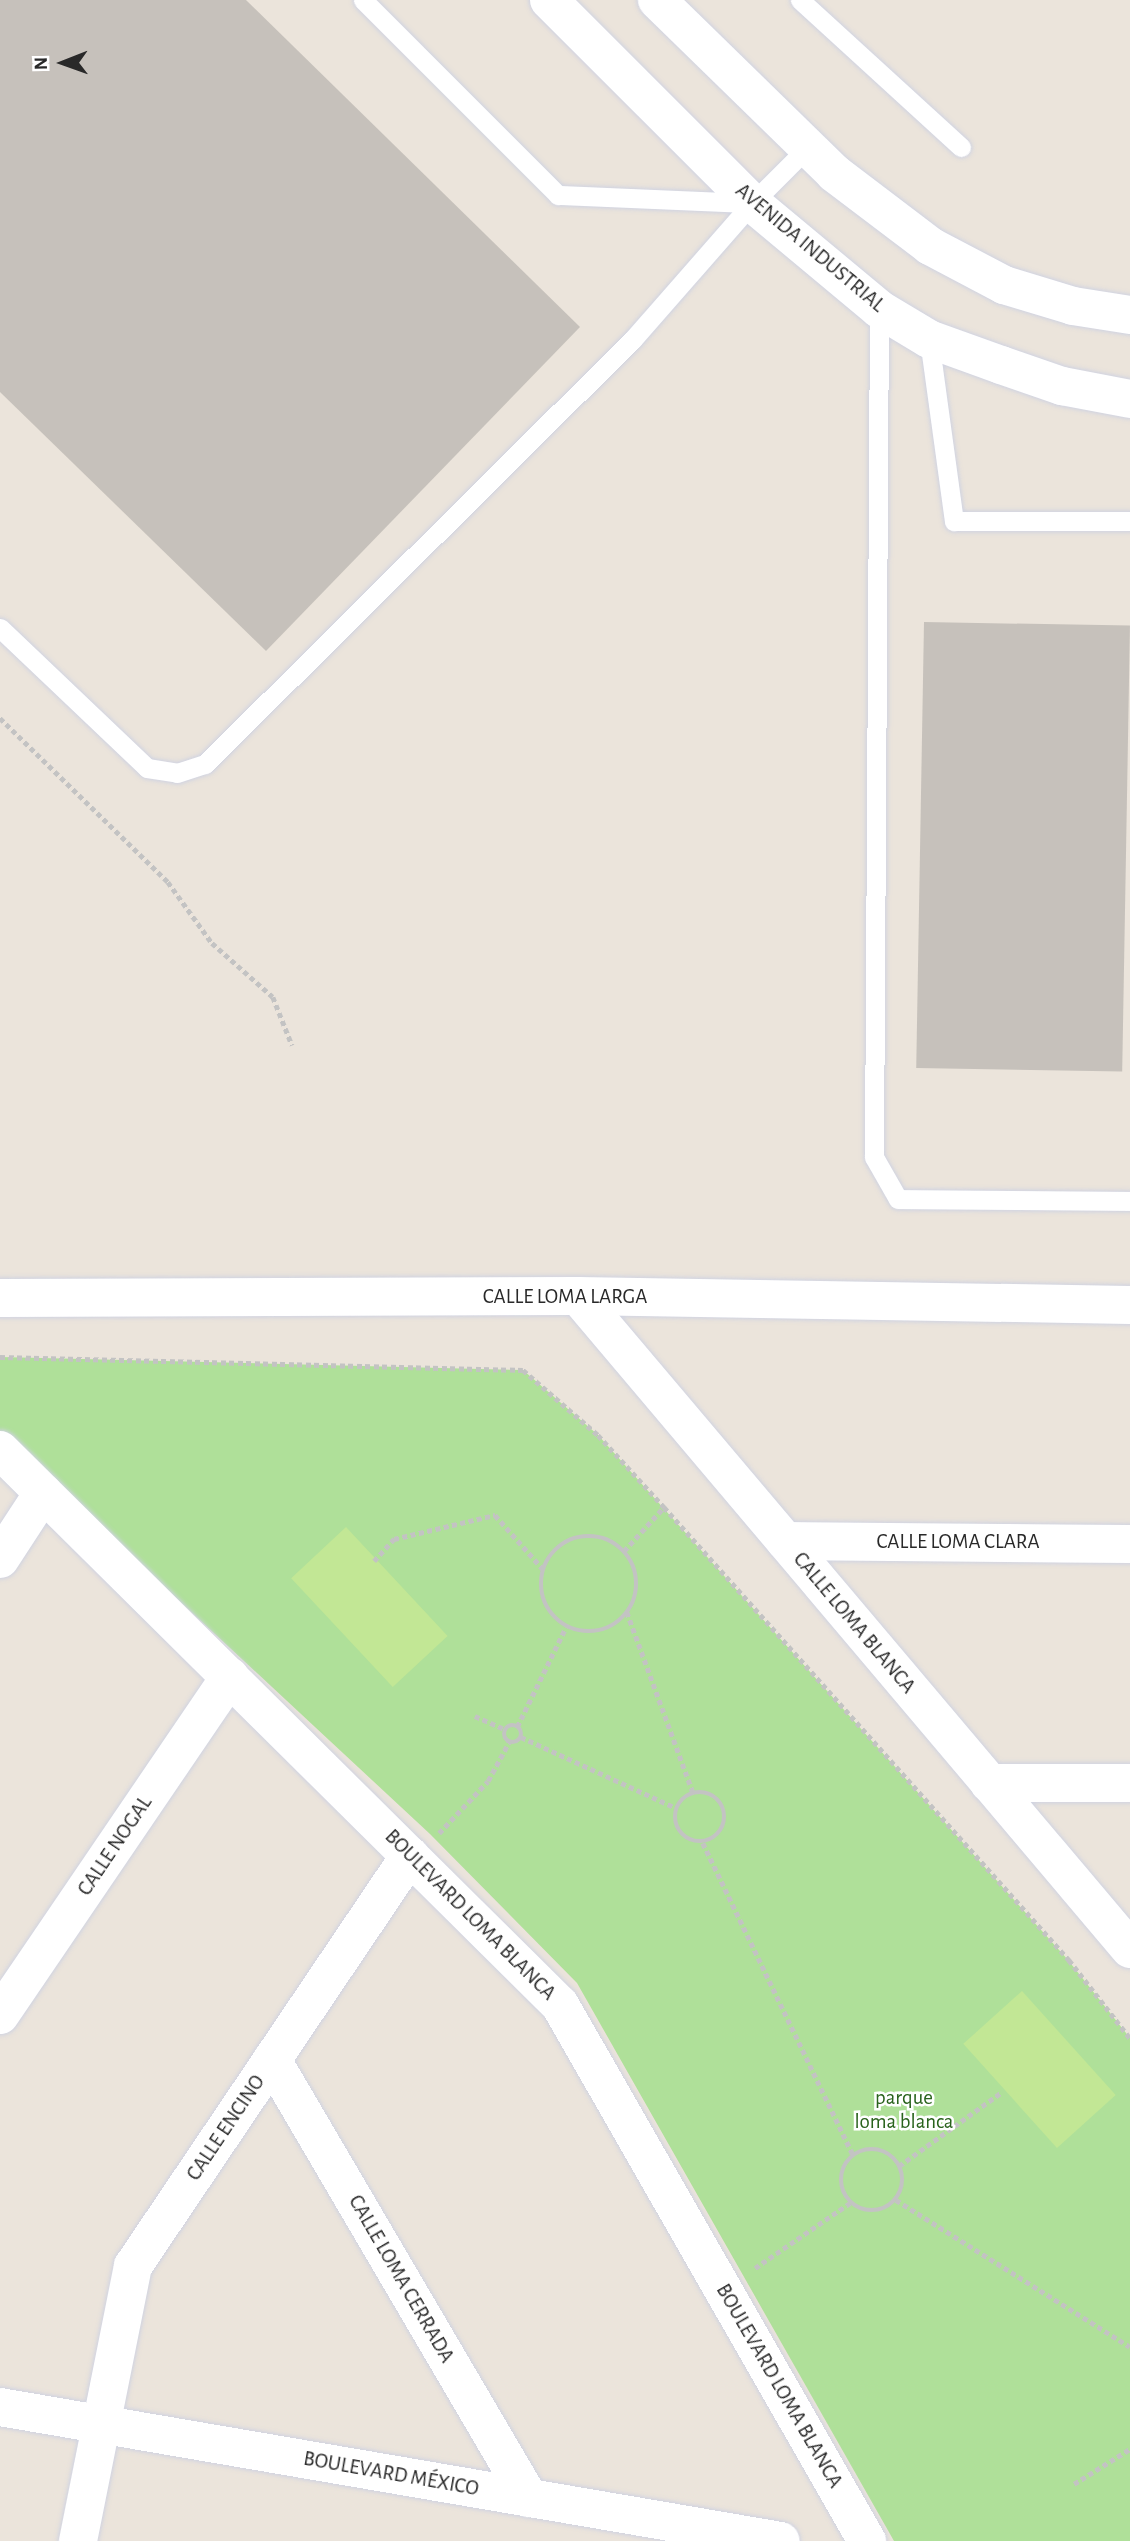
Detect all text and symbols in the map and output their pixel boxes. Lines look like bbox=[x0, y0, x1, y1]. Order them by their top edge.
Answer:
north arrow bbox=[28, 28, 98, 98]
text: N bbox=[32, 57, 51, 70]
street label: AVENIDA INDUSTRIAL bbox=[730, 178, 890, 318]
street label: CALLE LOMA LARGA bbox=[483, 1284, 647, 1310]
street label: CALLE LOMA CLARA bbox=[876, 1529, 1040, 1555]
street label: CALLE LOMA BLANCA bbox=[788, 1547, 920, 1699]
street label: CALLE NOGAL bbox=[72, 1791, 158, 1901]
street label: BOULEVARD LOMA BLANCA bbox=[379, 1824, 561, 2006]
street label: CALLE ENCINO bbox=[181, 2070, 271, 2186]
park label: parque loma blanca bbox=[854, 2085, 954, 2135]
street label: CALLE LOMA CERRADA bbox=[343, 2191, 459, 2367]
street label: BOULEVARD LOMA BLANCA bbox=[710, 2279, 848, 2493]
street label: BOULEVARD MÉXICO bbox=[301, 2446, 481, 2502]

